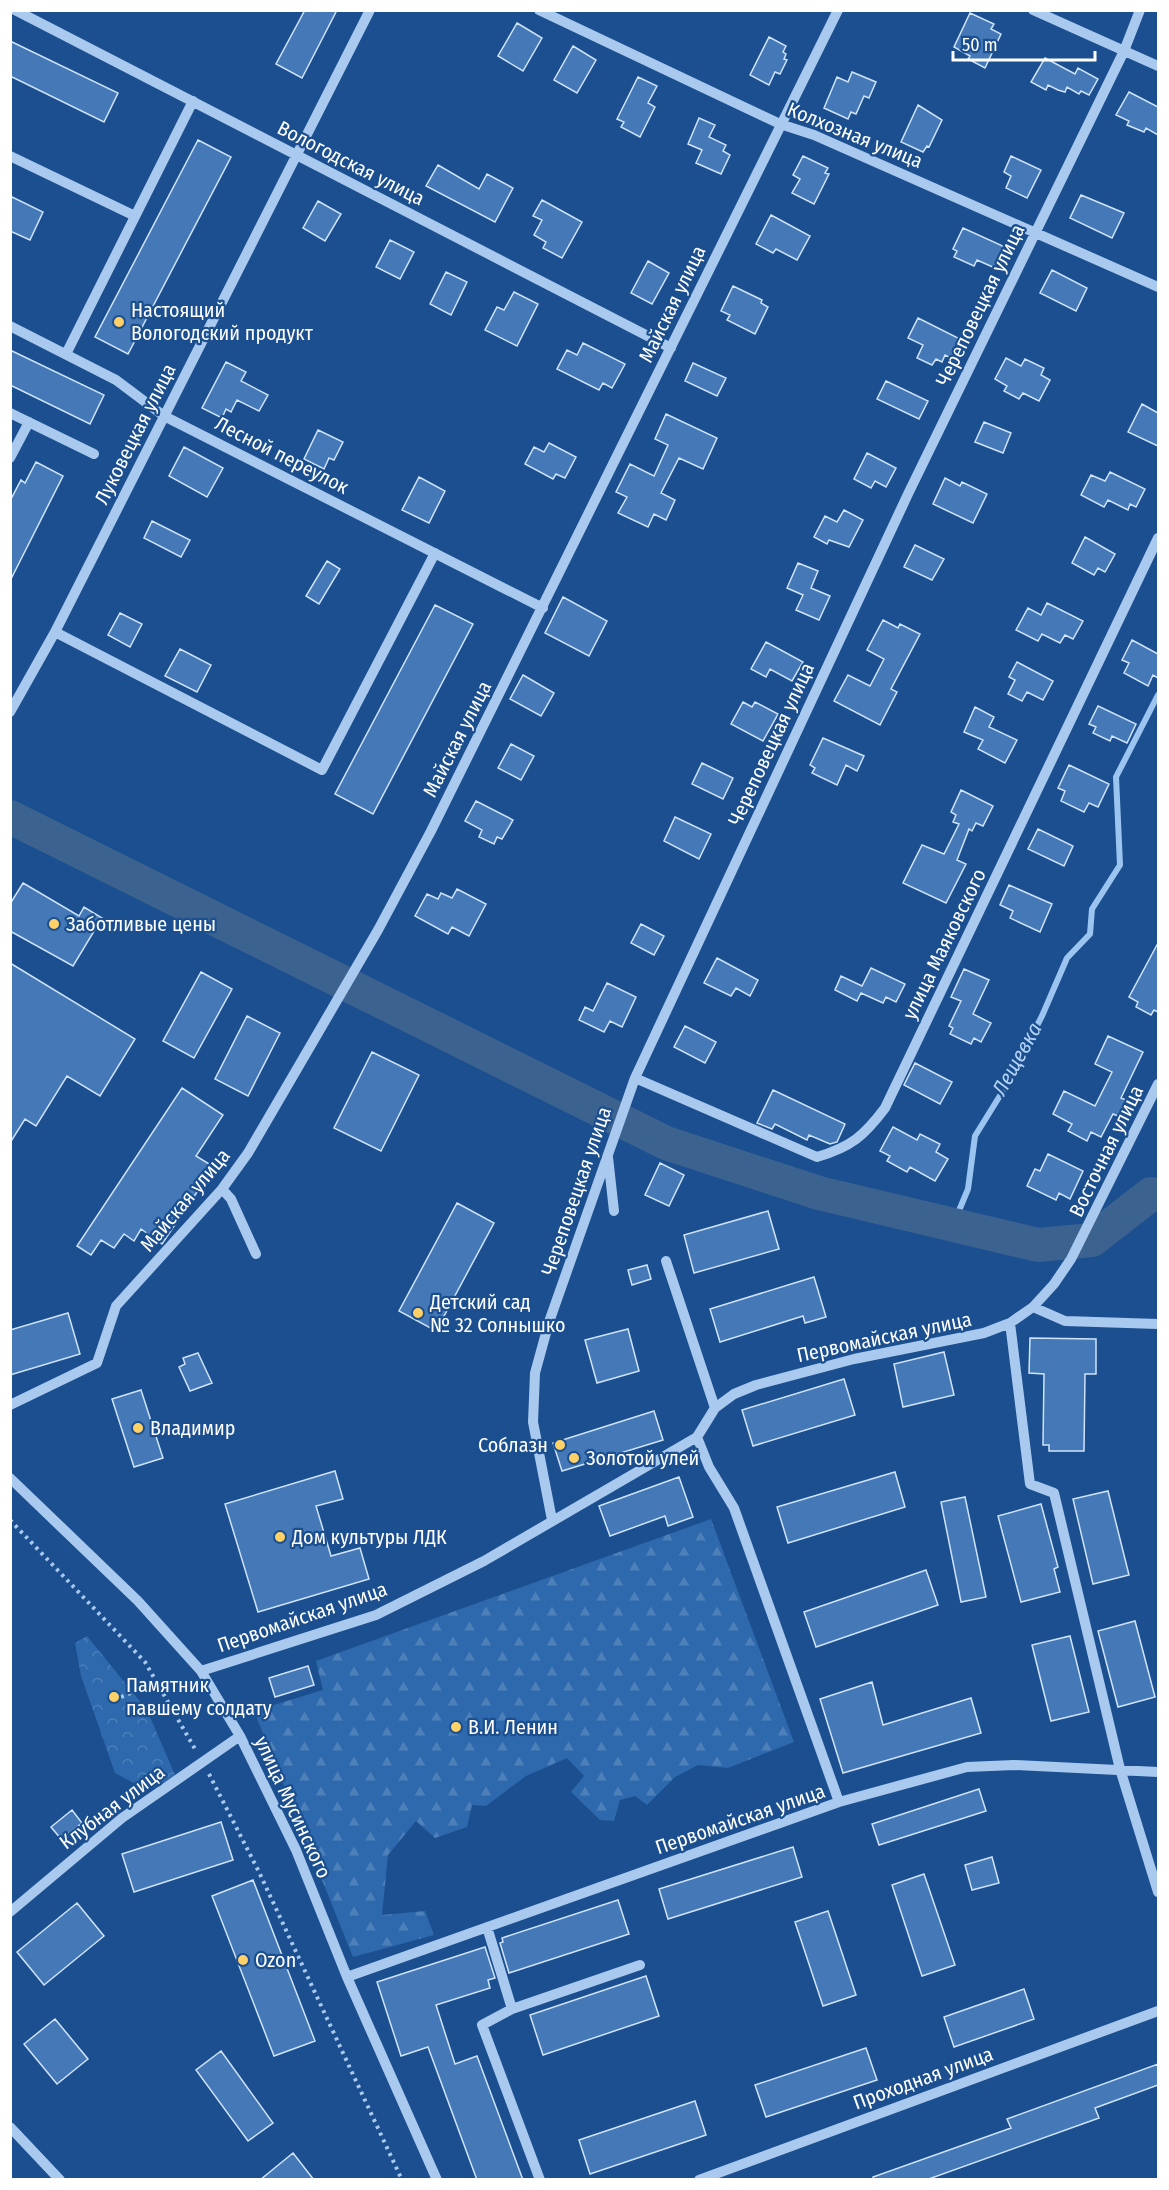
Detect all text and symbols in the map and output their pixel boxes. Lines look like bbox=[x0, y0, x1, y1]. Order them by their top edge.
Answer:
scale bar bbox=[953, 24, 1096, 62]
text: 50 m bbox=[962, 34, 998, 56]
street label: Колхозная улица bbox=[784, 97, 926, 173]
street label: Вологодская улица bbox=[273, 116, 429, 210]
street label: Череповецкая улица bbox=[931, 220, 1029, 390]
street label: Майская улица bbox=[633, 242, 711, 366]
place label: Настоящий Вологодский продукт bbox=[131, 298, 314, 345]
marker: Настоящий Вологодский продукт bbox=[112, 315, 126, 329]
street label: Луковецкая улица bbox=[89, 360, 181, 508]
street label: Лесной переулок bbox=[211, 411, 353, 499]
street label: Череповецкая улица bbox=[723, 659, 819, 829]
street label: Майская улица bbox=[417, 677, 497, 801]
street label: улица Маяковского bbox=[897, 865, 991, 1023]
place label: Заботливые цены bbox=[66, 912, 216, 936]
marker: Заботливые цены bbox=[47, 917, 61, 931]
water label: Лещевка bbox=[986, 1018, 1048, 1101]
street label: Восточная улица bbox=[1064, 1081, 1148, 1221]
street label: Череповецкая улица bbox=[536, 1104, 616, 1278]
street label: Майская улица bbox=[135, 1144, 235, 1256]
place label: Детский сад № 32 Солнышко bbox=[429, 1290, 566, 1337]
marker: Детский сад № 32 Солнышко bbox=[411, 1306, 425, 1320]
street label: Первомайская улица bbox=[794, 1307, 974, 1367]
place label: Владимир bbox=[150, 1416, 235, 1440]
marker: Владимир bbox=[131, 1421, 145, 1435]
place label: Соблазн bbox=[478, 1433, 548, 1457]
marker: Соблазн bbox=[553, 1438, 567, 1452]
place label: Золотой улей bbox=[586, 1446, 699, 1470]
marker: Золотой улей bbox=[567, 1451, 581, 1465]
place label: Дом культуры ЛДК bbox=[291, 1525, 447, 1549]
marker: Дом культуры ЛДК bbox=[273, 1530, 287, 1544]
street label: Первомайская улица bbox=[214, 1577, 390, 1657]
place label: Памятник павшему солдату bbox=[126, 1673, 272, 1720]
marker: Памятник павшему солдату bbox=[107, 1690, 121, 1704]
place label: В.И. Ленин bbox=[468, 1715, 558, 1739]
marker: В.И. Ленин bbox=[449, 1720, 463, 1734]
street label: улица Мусинского bbox=[250, 1732, 336, 1882]
street label: Клубная улица bbox=[55, 1760, 169, 1854]
street label: Первомайская улица bbox=[652, 1779, 828, 1859]
place label: Ozon bbox=[255, 1948, 296, 1972]
marker: Ozon bbox=[236, 1953, 250, 1967]
street label: Проходная улица bbox=[850, 2042, 996, 2114]

